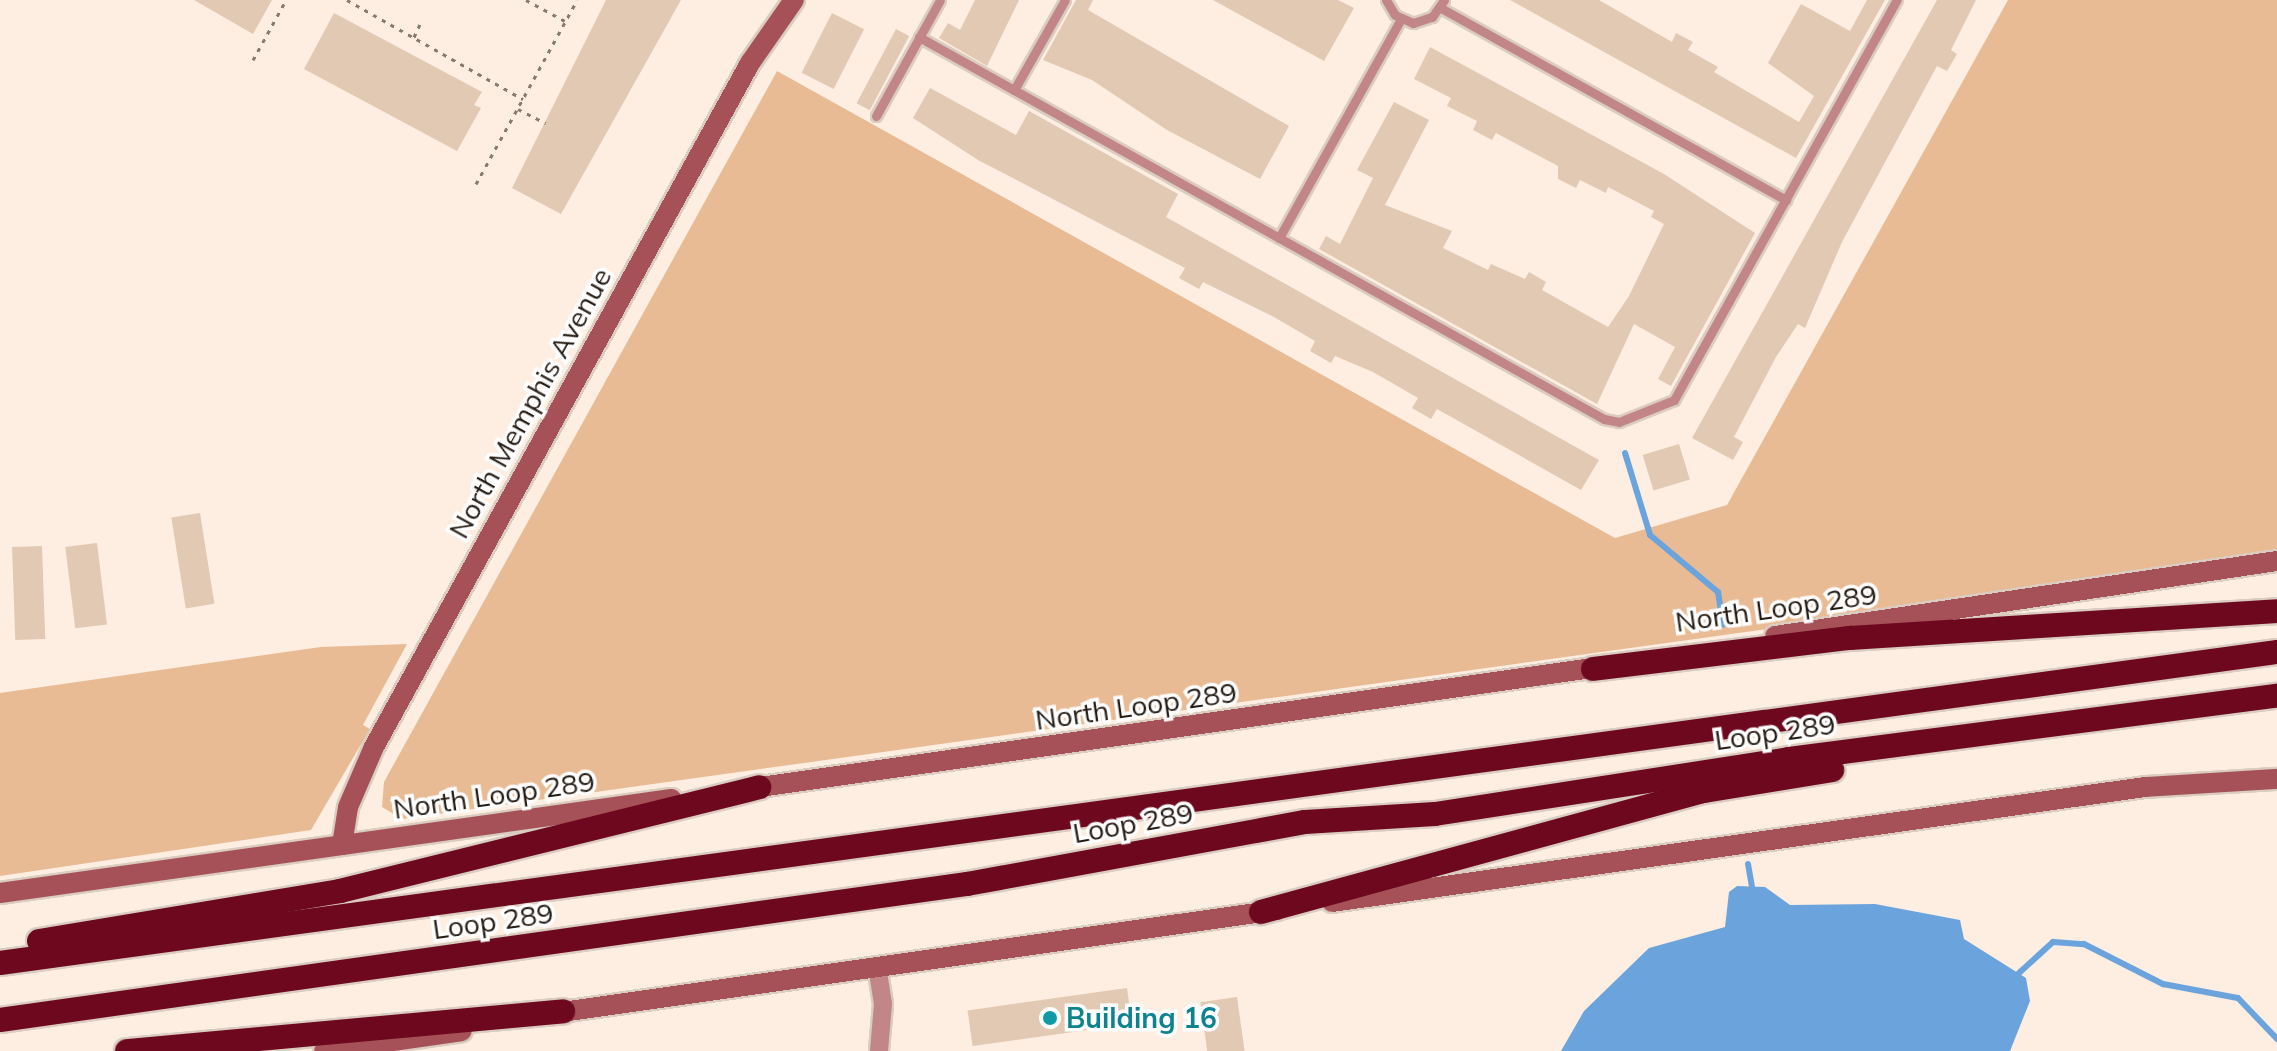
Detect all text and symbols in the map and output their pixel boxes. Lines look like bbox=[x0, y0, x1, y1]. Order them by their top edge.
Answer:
street label: North Memphis Avenue bbox=[442, 262, 618, 544]
street label: North Loop 289 bbox=[1673, 577, 1879, 639]
street label: North Loop 289 bbox=[1033, 675, 1239, 737]
street label: Loop 289 bbox=[1712, 707, 1838, 757]
street label: North Loop 289 bbox=[391, 764, 597, 826]
street label: Loop 289 bbox=[1070, 796, 1196, 850]
street label: Loop 289 bbox=[430, 896, 556, 946]
place label: Building 16 bbox=[1066, 1001, 1217, 1035]
marker: Building 16 bbox=[1041, 1009, 1059, 1027]

